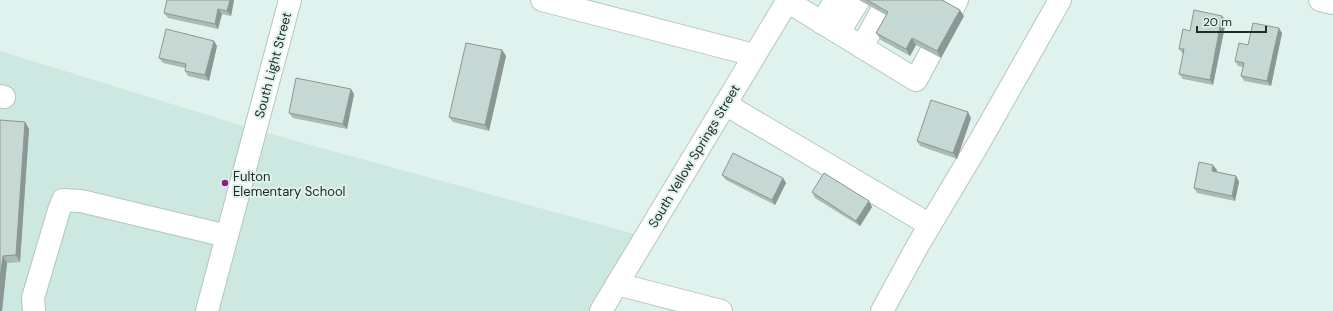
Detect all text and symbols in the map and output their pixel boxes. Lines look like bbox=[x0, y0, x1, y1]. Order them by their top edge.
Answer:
scale bar bbox=[1197, 8, 1266, 34]
street label: South Light Street bbox=[251, 10, 295, 120]
text: 20 m bbox=[1203, 14, 1232, 30]
street label: South Yellow Springs Street bbox=[644, 81, 744, 231]
place label: Fulton Elementary School bbox=[233, 168, 346, 200]
marker: Fulton Elementary School bbox=[220, 178, 230, 188]

